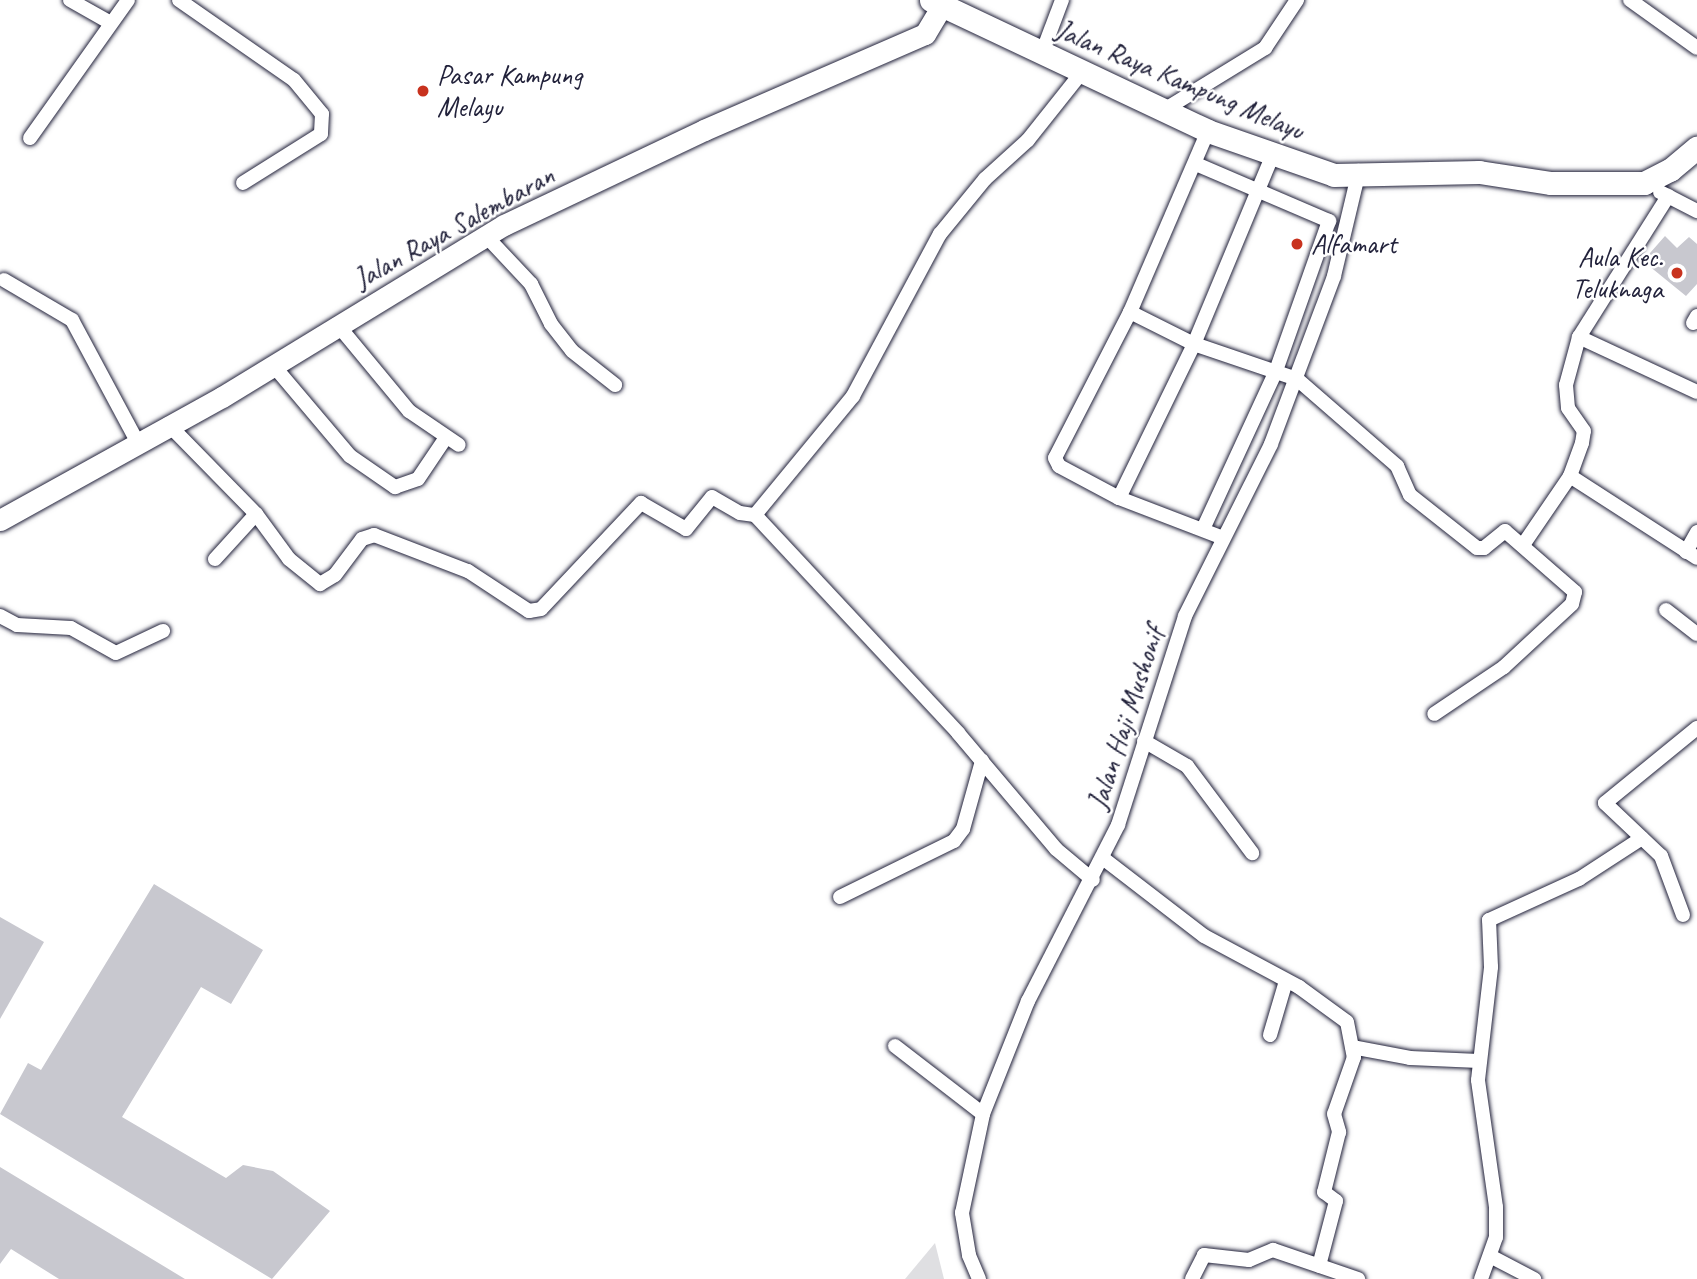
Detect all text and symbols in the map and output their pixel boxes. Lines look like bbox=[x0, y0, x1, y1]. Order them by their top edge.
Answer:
street label: Jalan Raya Kampung Melayu bbox=[1051, 13, 1309, 147]
place label: Pasar Kampung Melayu bbox=[437, 58, 583, 124]
marker: Pasar Kampung Melayu bbox=[415, 83, 431, 99]
street label: Jalan Raya Salembaran bbox=[348, 158, 560, 296]
place label: Alfamart bbox=[1311, 227, 1396, 261]
marker: Alfamart bbox=[1289, 236, 1305, 252]
place label: Aula Kec. Teluknaga bbox=[1572, 240, 1663, 306]
marker: Aula Kec. Teluknaga bbox=[1669, 265, 1685, 281]
street label: Jalan Haji Mushonif bbox=[1081, 622, 1171, 814]

